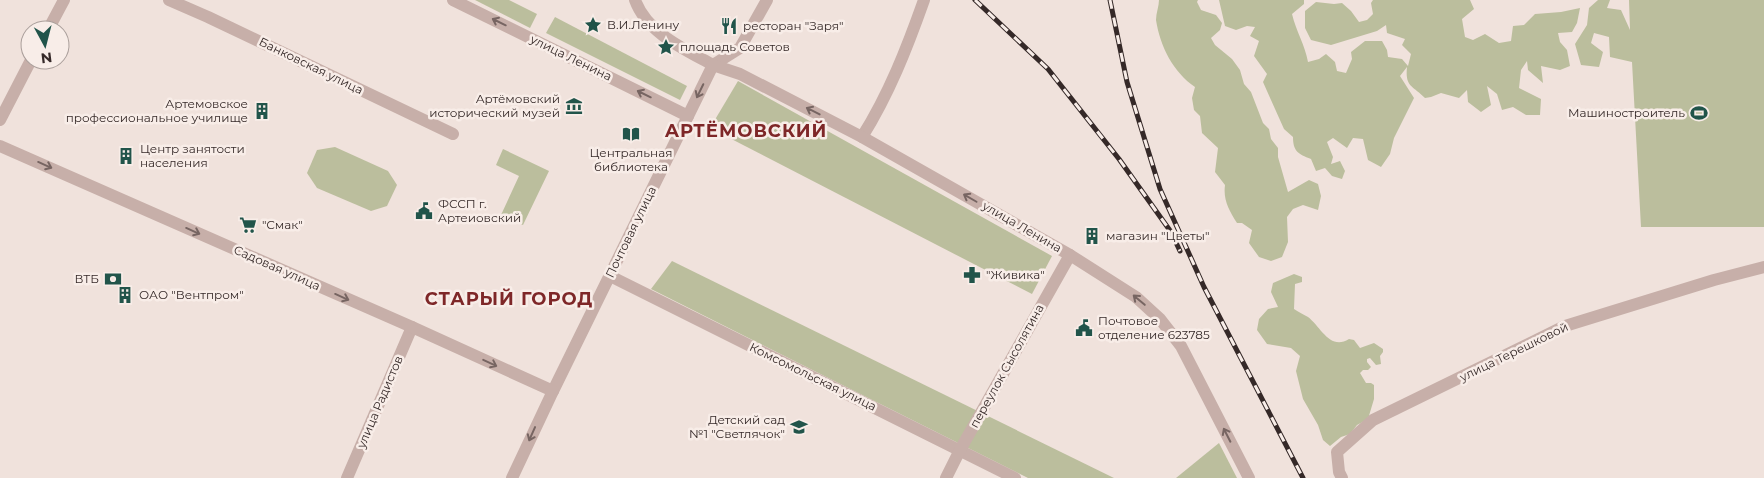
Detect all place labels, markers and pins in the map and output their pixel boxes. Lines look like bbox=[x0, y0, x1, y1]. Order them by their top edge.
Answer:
place icon: В.И.Ленину bbox=[583, 15, 603, 35]
restaurant icon: ресторан "Заря" bbox=[719, 16, 739, 36]
place label: В.И.Ленину bbox=[607, 17, 680, 32]
place label: ресторан "Заря" bbox=[743, 18, 843, 33]
place icon: площадь Советов bbox=[656, 37, 676, 57]
place label: площадь Советов bbox=[680, 39, 790, 54]
place label: Артёмовский исторический музей bbox=[429, 91, 560, 120]
place label: Артемовское профессиональное училище bbox=[66, 96, 248, 125]
museum icon: Артёмовский исторический музей bbox=[564, 96, 584, 116]
building icon: Артемовское профессиональное училище bbox=[252, 101, 272, 121]
sports icon: Машиностроитель bbox=[1689, 103, 1709, 123]
place label: Машиностроитель bbox=[1568, 105, 1685, 120]
library icon: Центральная библиотека bbox=[621, 124, 641, 144]
place label: Центр занятости населения bbox=[140, 141, 245, 170]
place label: Центральная библиотека bbox=[590, 145, 672, 174]
building icon: Центр занятости населения bbox=[116, 146, 136, 166]
place label: ФССП г. Артеиовский bbox=[438, 196, 521, 225]
public building icon: ФССП г. Артеиовский bbox=[414, 201, 434, 221]
supermarket icon: "Смак" bbox=[238, 215, 258, 235]
place label: "Смак" bbox=[262, 217, 303, 232]
building icon: магазин "Цветы" bbox=[1082, 226, 1102, 246]
place label: магазин "Цветы" bbox=[1106, 228, 1210, 243]
pharmacy icon: "Живика" bbox=[962, 265, 982, 285]
place label: "Живика" bbox=[986, 267, 1045, 282]
bank icon: ВТБ bbox=[103, 269, 123, 289]
place label: ВТБ bbox=[74, 271, 99, 286]
building icon: ОАО "Вентпром" bbox=[115, 285, 135, 305]
place label: ОАО "Вентпром" bbox=[139, 287, 244, 302]
place label: Почтовое отделение 623785 bbox=[1098, 313, 1210, 342]
public building icon: Почтовое отделение 623785 bbox=[1074, 318, 1094, 338]
place label: Детский сад №1 "Светлячок" bbox=[689, 412, 785, 441]
school or university icon: Детский сад №1 "Светлячок" bbox=[789, 417, 809, 437]

